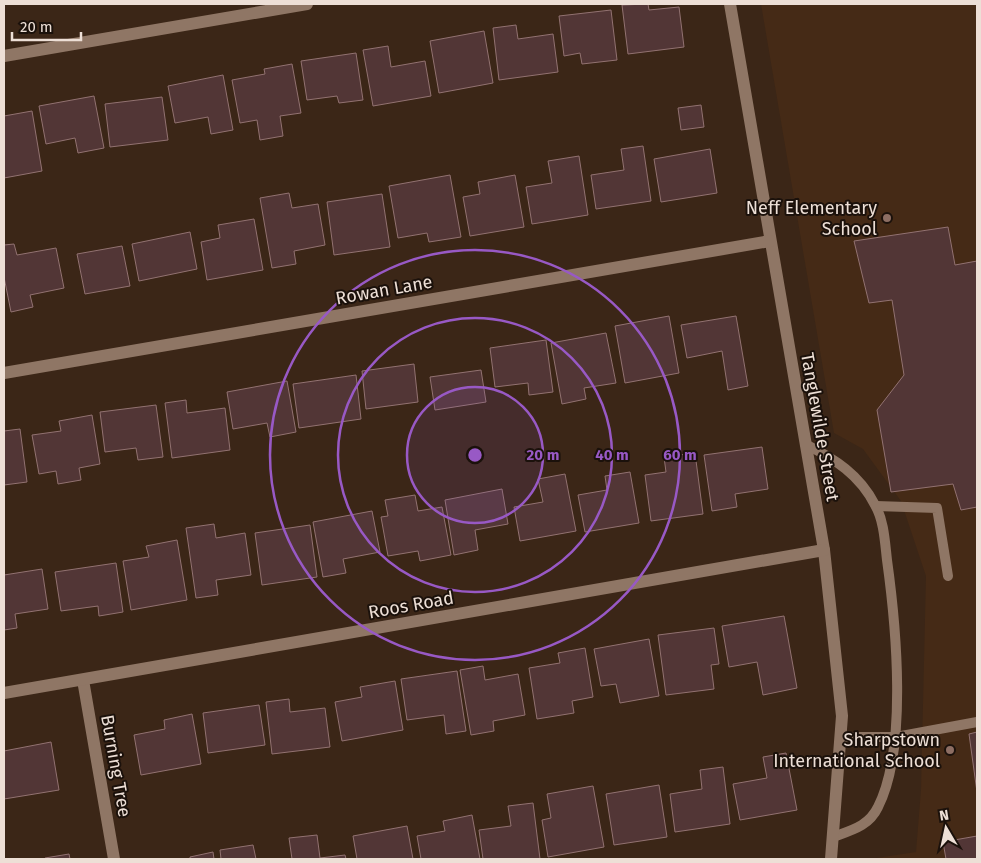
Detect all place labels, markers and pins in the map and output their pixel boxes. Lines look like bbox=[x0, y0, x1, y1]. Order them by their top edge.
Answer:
place label: Neff Elementary School bbox=[746, 197, 877, 240]
marker: Neff Elementary School bbox=[881, 212, 893, 224]
centre of rings bbox=[466, 446, 484, 464]
place label: Sharpstown International School bbox=[773, 729, 940, 772]
marker: Sharpstown International School bbox=[944, 744, 956, 756]

